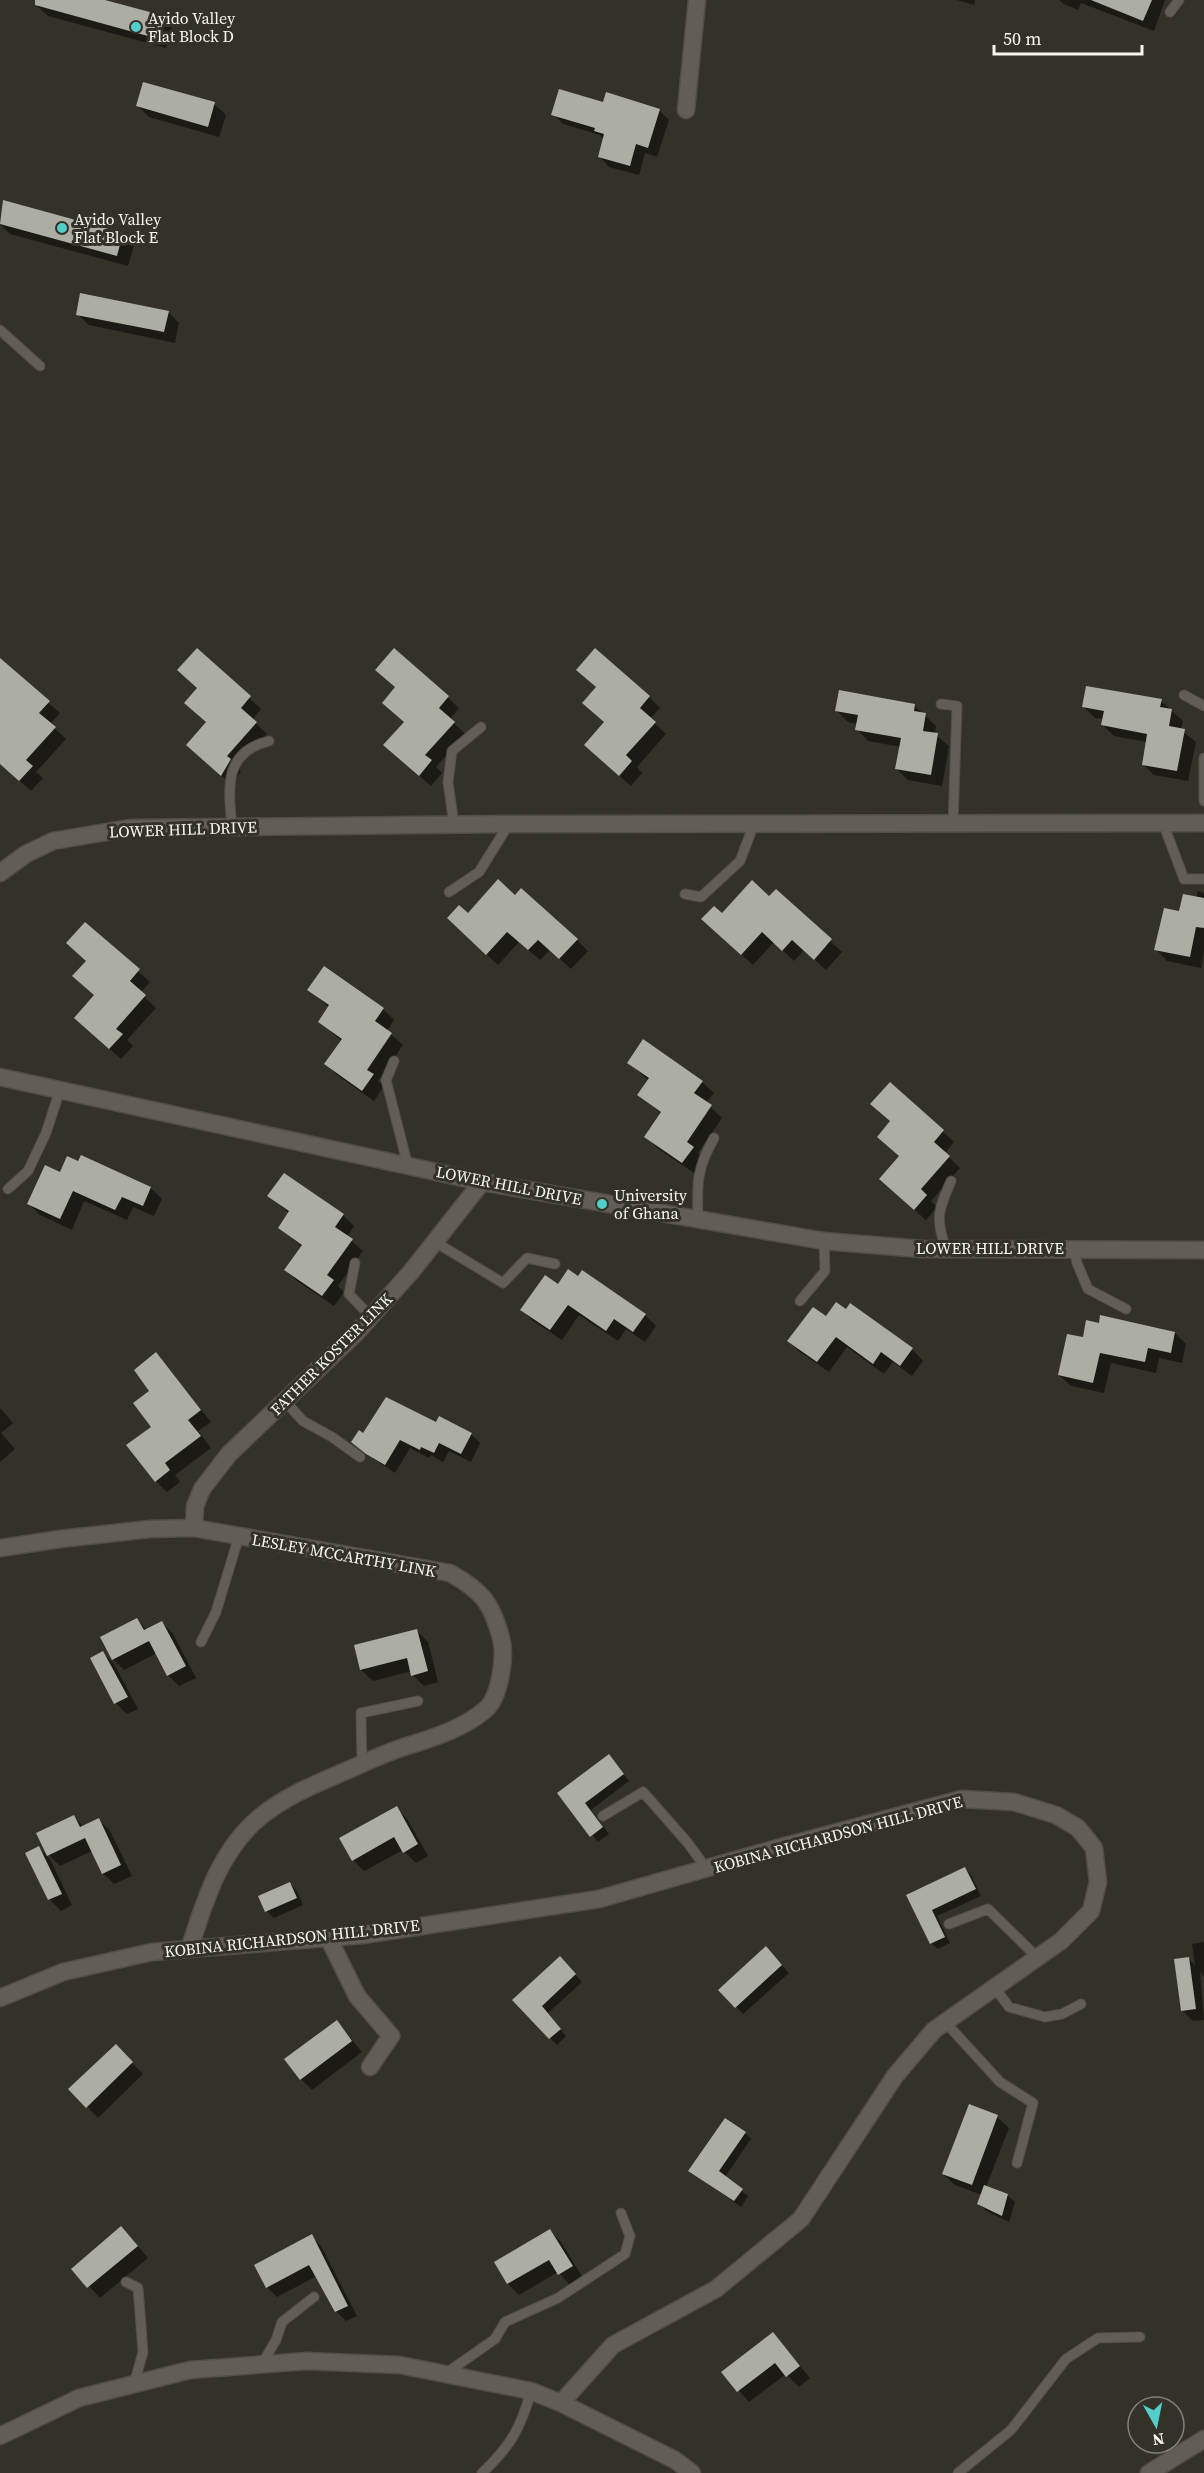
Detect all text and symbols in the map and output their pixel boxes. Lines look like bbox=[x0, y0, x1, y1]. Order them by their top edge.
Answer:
place label: Ayido Valley Flat Block D bbox=[148, 7, 236, 47]
scale bar bbox=[994, 18, 1142, 56]
marker: Ayido Valley Flat Block D bbox=[129, 20, 143, 34]
text: 50 m bbox=[1003, 26, 1041, 51]
place label: Ayido Valley Flat Block E bbox=[74, 208, 162, 248]
marker: Ayido Valley Flat Block E bbox=[55, 221, 69, 235]
street label: LOWER HILL DRIVE bbox=[109, 815, 258, 843]
street label: LOWER HILL DRIVE bbox=[434, 1160, 584, 1210]
place label: University of Ghana bbox=[614, 1184, 688, 1224]
marker: University of Ghana bbox=[595, 1197, 609, 1211]
street label: LOWER HILL DRIVE bbox=[916, 1237, 1064, 1259]
street label: FATHER KOSTER LINK bbox=[265, 1288, 397, 1420]
street label: LESLEY MCCARTHY LINK bbox=[250, 1528, 438, 1582]
street label: KOBINA RICHARDSON HILL DRIVE bbox=[711, 1790, 965, 1878]
street label: KOBINA RICHARDSON HILL DRIVE bbox=[163, 1914, 421, 1962]
north arrow bbox=[1126, 2395, 1186, 2455]
text: N bbox=[1151, 2428, 1166, 2452]

